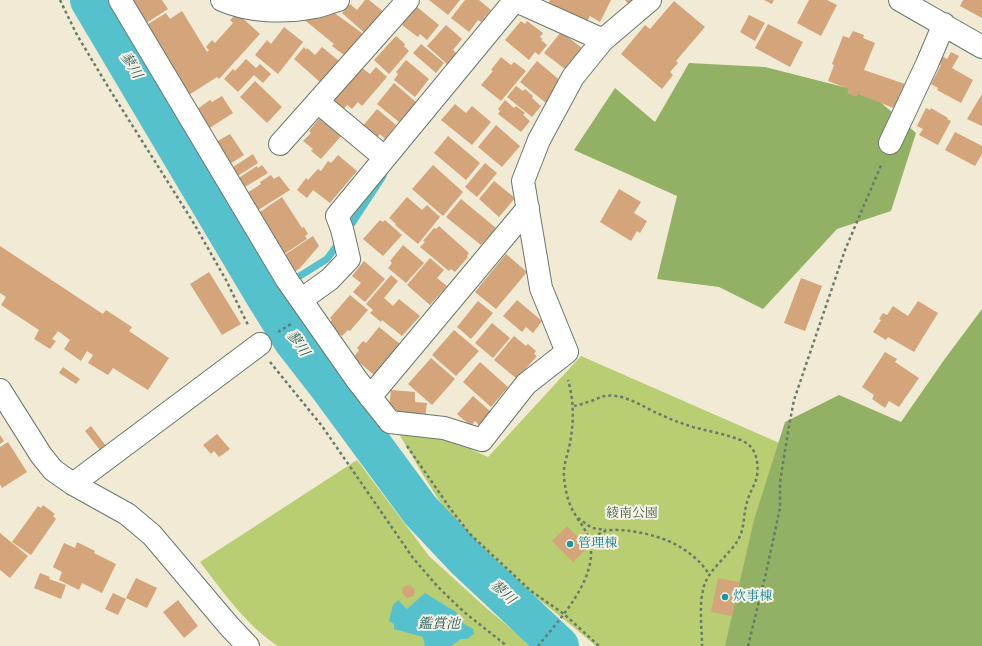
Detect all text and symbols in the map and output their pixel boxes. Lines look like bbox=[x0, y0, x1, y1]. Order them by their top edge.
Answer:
water label: 蓼川 bbox=[116, 50, 144, 82]
water label: 蓼川 bbox=[282, 328, 312, 360]
park label: 綾南公園 bbox=[606, 506, 658, 522]
place label: 管理棟 bbox=[578, 536, 617, 552]
marker: 管理棟 bbox=[565, 539, 575, 549]
water label: 蓼川 bbox=[486, 577, 518, 609]
place label: 炊事棟 bbox=[733, 589, 772, 605]
marker: 炊事棟 bbox=[720, 592, 730, 602]
water label: 鑑賞池 bbox=[418, 617, 460, 633]

